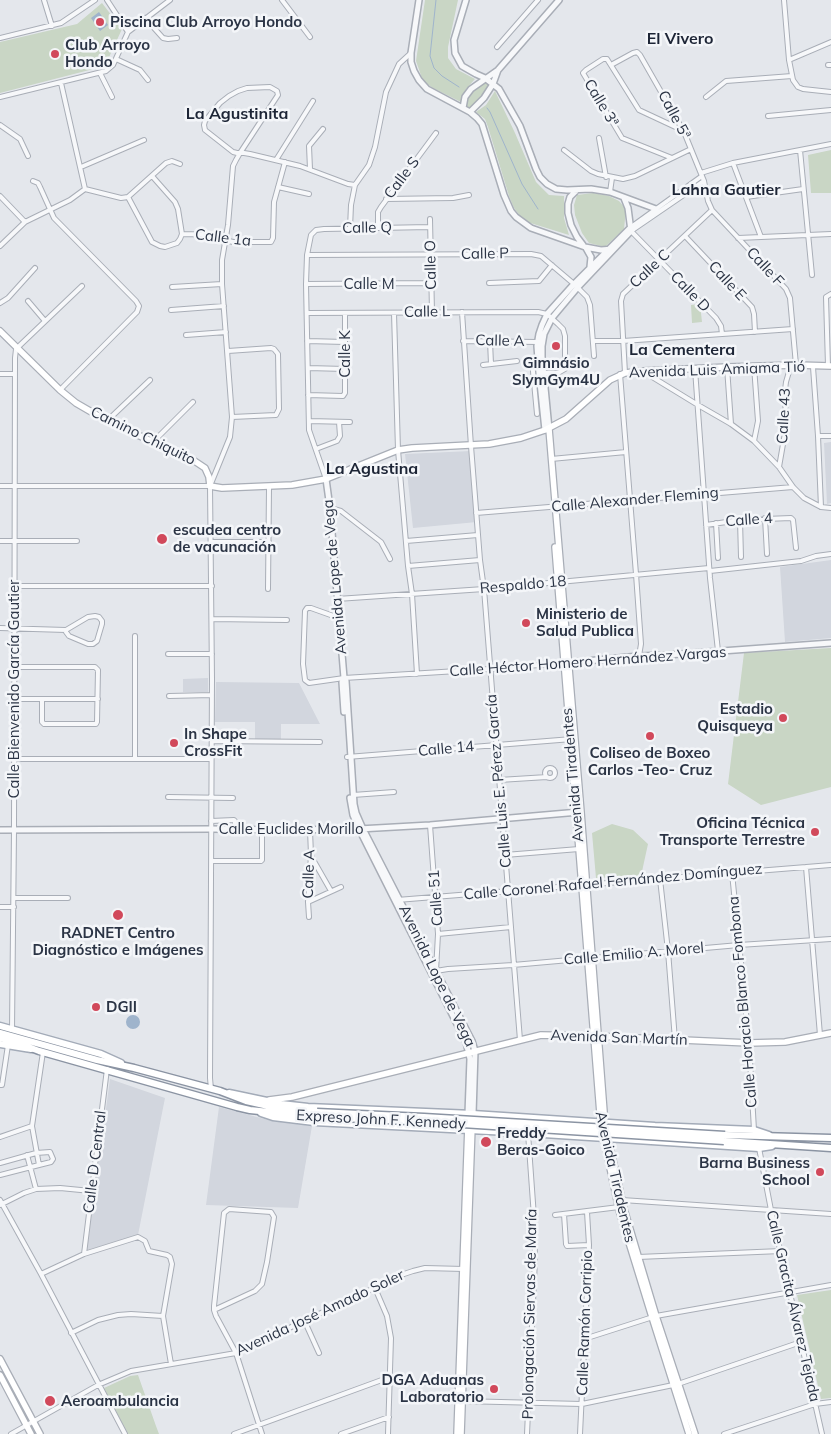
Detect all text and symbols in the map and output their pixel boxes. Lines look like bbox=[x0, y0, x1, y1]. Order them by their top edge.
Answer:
place label: Piscina Club Arroyo Hondo bbox=[110, 13, 302, 31]
marker: Piscina Club Arroyo Hondo bbox=[94, 16, 106, 28]
district label: El Vivero bbox=[647, 29, 713, 49]
place label: Club Arroyo Hondo bbox=[65, 36, 150, 71]
marker: Club Arroyo Hondo bbox=[49, 48, 61, 60]
street label: Calle 3ª bbox=[580, 76, 622, 130]
street label: Calle 5ª bbox=[654, 88, 694, 142]
district label: La Agustinita bbox=[186, 104, 288, 124]
street label: Calle S bbox=[380, 154, 424, 202]
district label: Lahna Gautier bbox=[671, 180, 781, 200]
street label: Calle Q bbox=[342, 219, 392, 237]
street label: Calle 1a bbox=[194, 226, 252, 250]
street label: Calle O bbox=[422, 240, 440, 290]
street label: Calle F bbox=[743, 244, 787, 290]
street label: Calle P bbox=[461, 245, 509, 263]
street label: Calle C bbox=[626, 246, 674, 292]
street label: Calle E bbox=[704, 258, 750, 304]
street label: Calle D bbox=[666, 268, 714, 316]
street label: Calle M bbox=[343, 275, 395, 293]
street label: Calle L bbox=[404, 303, 450, 321]
street label: Calle K bbox=[336, 330, 354, 378]
street label: Calle A bbox=[475, 332, 525, 350]
marker: Gimnásio SlymGym4U bbox=[550, 340, 562, 352]
district label: La Cementera bbox=[629, 340, 735, 360]
place label: Gimnásio SlymGym4U bbox=[512, 354, 600, 389]
street label: Avenida Luis Amiama Tió bbox=[628, 358, 806, 382]
street label: Calle 43 bbox=[774, 387, 794, 445]
street label: Camino Chiquito bbox=[88, 403, 198, 469]
district label: La Agustina bbox=[326, 459, 418, 479]
street label: Calle Alexander Fleming bbox=[551, 484, 719, 516]
street label: Avenida Lope de Vega bbox=[319, 499, 351, 655]
street label: Calle 4 bbox=[725, 509, 773, 531]
place label: escudea centro de vacunación bbox=[173, 521, 281, 556]
marker: escudea centro de vacunación bbox=[155, 532, 169, 546]
street label: Respaldo 18 bbox=[479, 572, 567, 598]
street label: Calle Bienvenido García Gautier bbox=[5, 580, 23, 798]
place label: Ministerio de Salud Publica bbox=[536, 605, 634, 640]
marker: Ministerio de Salud Publica bbox=[520, 617, 532, 629]
street label: Calle Héctor Homero Hernández Vargas bbox=[449, 643, 727, 681]
street label: Calle Luis E. Pérez García bbox=[482, 693, 516, 869]
place label: Estadio Quisqueya bbox=[697, 700, 773, 735]
street label: Avenida Tiradentes bbox=[558, 707, 588, 843]
marker: Estadio Quisqueya bbox=[777, 712, 789, 724]
place label: In Shape CrossFit bbox=[184, 725, 247, 760]
marker: Coliseo de Boxeo Carlos -Teo- Cruz bbox=[644, 730, 656, 742]
marker: In Shape CrossFit bbox=[168, 737, 180, 749]
street label: Calle 14 bbox=[417, 738, 475, 760]
place label: Coliseo de Boxeo Carlos -Teo- Cruz bbox=[588, 744, 712, 779]
place label: Oficina Técnica Transporte Terrestre bbox=[659, 814, 805, 849]
street label: Calle Euclides Morillo bbox=[219, 820, 363, 838]
marker: Oficina Técnica Transporte Terrestre bbox=[809, 826, 821, 838]
street label: Calle A bbox=[299, 849, 319, 899]
street label: Calle Coronel Rafael Fernández Domínguez bbox=[463, 860, 763, 904]
street label: Calle 51 bbox=[425, 869, 447, 927]
street label: Calle Horacio Blanco Fombona bbox=[725, 895, 761, 1109]
street label: Avenida Lope de Vega bbox=[395, 902, 479, 1050]
marker: RADNET Centro Diagnóstico e Imágenes bbox=[111, 908, 125, 922]
place label: RADNET Centro Diagnóstico e Imágenes bbox=[32, 924, 204, 959]
street label: Calle Emilio A. Morel bbox=[563, 939, 705, 969]
place label: DGII bbox=[106, 998, 137, 1016]
marker: DGII bbox=[90, 1001, 102, 1013]
street label: Avenida San Martín bbox=[550, 1027, 688, 1049]
street label: Expreso John F. Kennedy bbox=[296, 1107, 466, 1133]
street label: Avenida Tiradentes bbox=[591, 1109, 639, 1245]
street label: Calle D Central bbox=[80, 1110, 110, 1214]
place label: Freddy Beras-Goico bbox=[497, 1124, 585, 1159]
marker: Freddy Beras-Goico bbox=[479, 1135, 493, 1149]
place label: Barna Business School bbox=[699, 1154, 810, 1189]
marker: Barna Business School bbox=[814, 1166, 826, 1178]
street label: Prolongación Siervas de María bbox=[519, 1208, 541, 1420]
street label: Calle Gracita Álvarez Tejada bbox=[762, 1209, 824, 1403]
street label: Calle Ramón Corripio bbox=[573, 1250, 597, 1396]
street label: Avenida José Amado Soler bbox=[233, 1266, 407, 1360]
place label: DGA Aduanas Laboratorio bbox=[382, 1371, 484, 1406]
marker: DGA Aduanas Laboratorio bbox=[488, 1383, 500, 1395]
place label: Aeroambulancia bbox=[61, 1392, 179, 1410]
marker: Aeroambulancia bbox=[43, 1394, 57, 1408]

